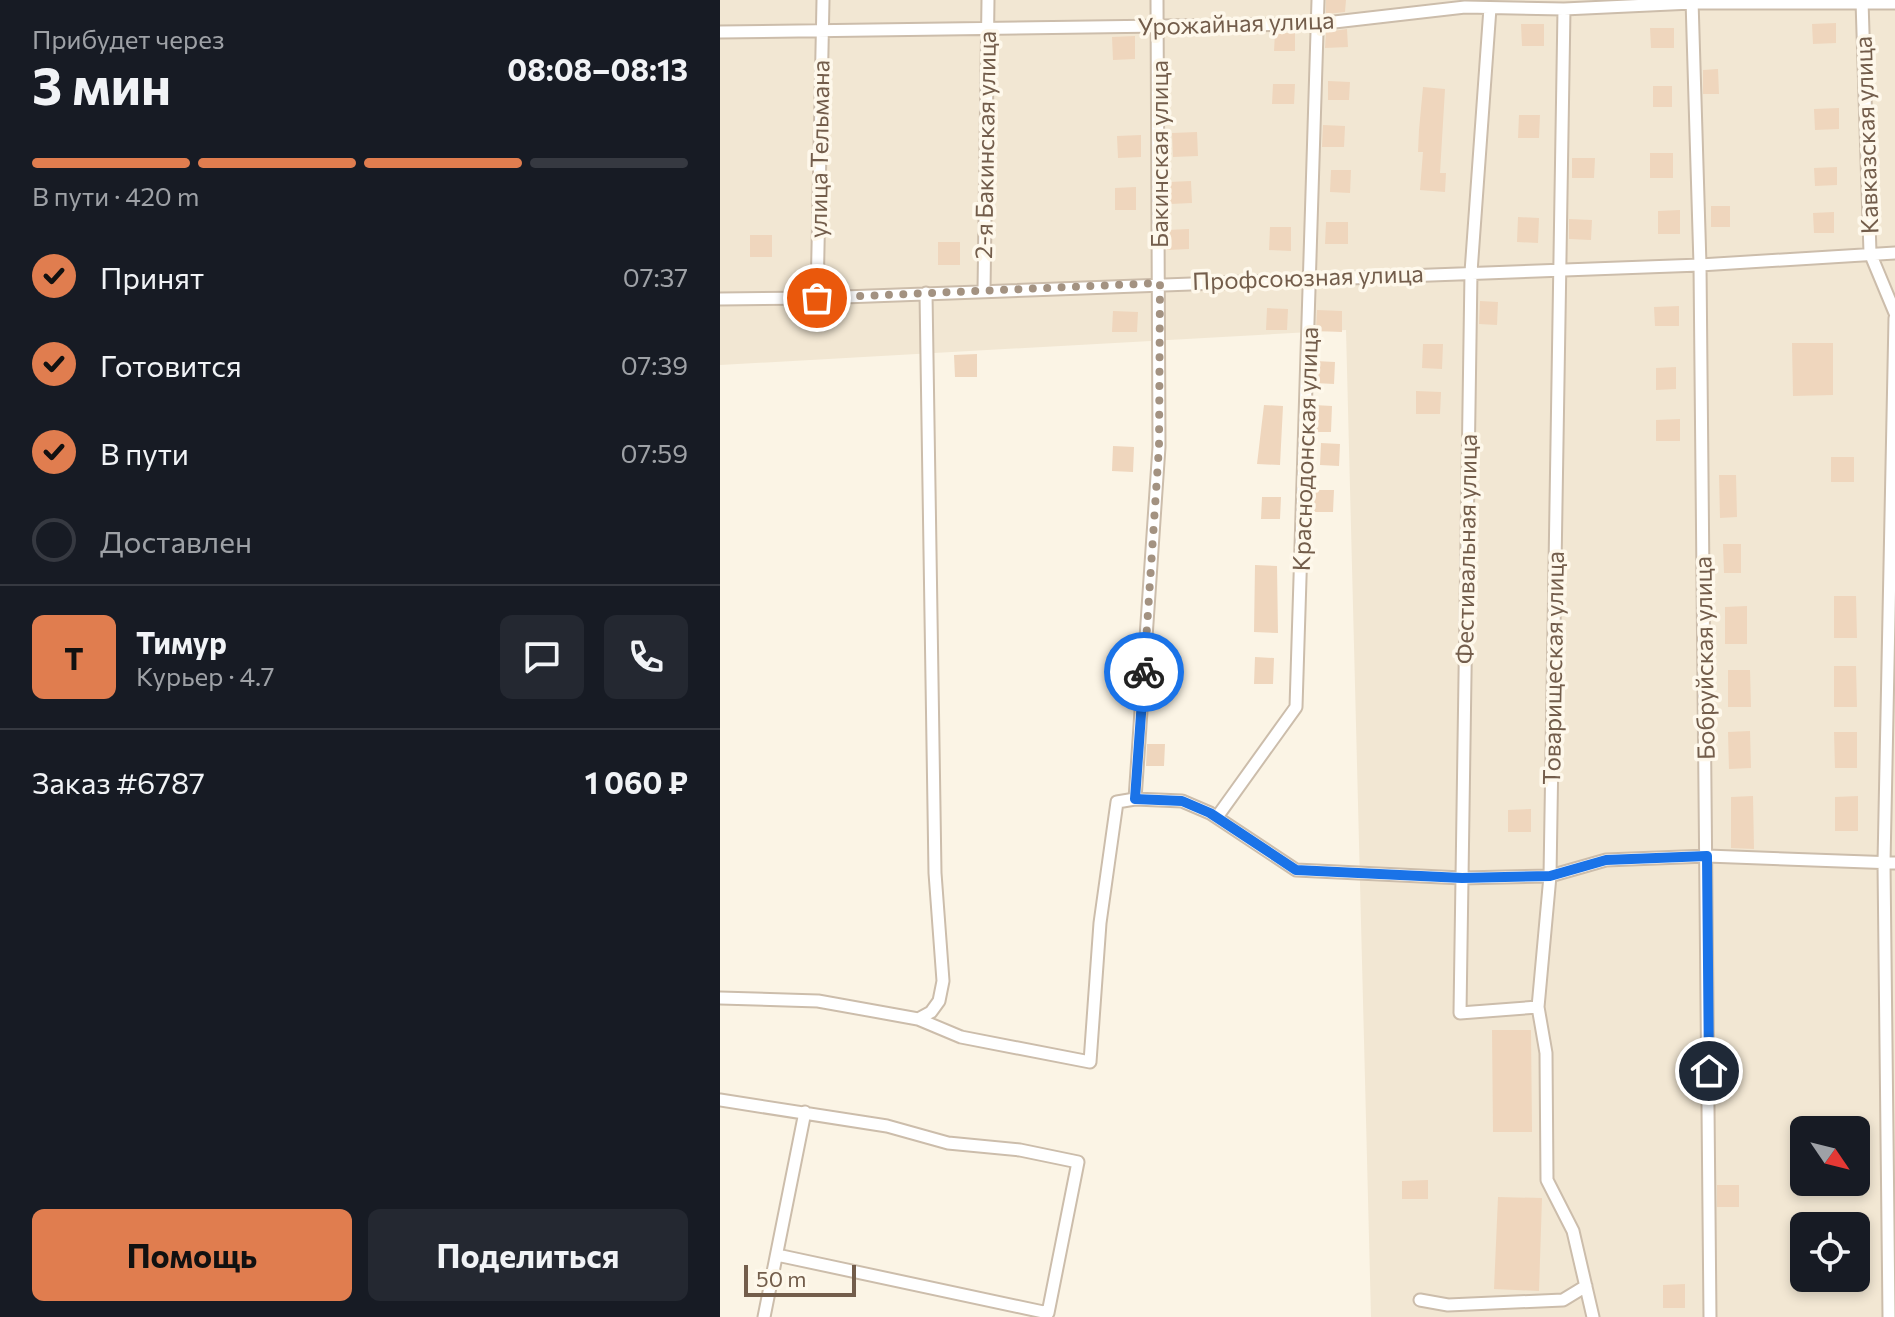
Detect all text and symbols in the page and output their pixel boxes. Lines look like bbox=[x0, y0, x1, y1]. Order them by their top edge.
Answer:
street label: Урожайная улица bbox=[1137, 5, 1335, 40]
text: Прибудет через bbox=[32, 23, 225, 54]
street label: 2-я Бакинская улица bbox=[968, 31, 1001, 259]
street label: Кавказская улица bbox=[1848, 36, 1883, 235]
text: 08:08–08:13 bbox=[507, 50, 688, 87]
text: 3 мин bbox=[32, 52, 171, 116]
street label: улица Тельмана bbox=[802, 60, 835, 238]
street label: Бакинская улица bbox=[1144, 60, 1173, 248]
text: В пути · 420 m bbox=[32, 180, 199, 211]
icon: check bbox=[32, 254, 76, 298]
text: Принят bbox=[100, 258, 204, 295]
street label: Профсоюзная улица bbox=[1192, 258, 1424, 295]
text: 07:37 bbox=[623, 261, 688, 292]
pin bbox=[783, 264, 851, 332]
icon: bag bbox=[795, 276, 839, 320]
street label: Краснодонская улица bbox=[1286, 326, 1323, 572]
icon: check bbox=[32, 342, 76, 386]
text: Готовится bbox=[100, 346, 242, 383]
text: 07:39 bbox=[621, 349, 688, 380]
icon: check bbox=[32, 430, 76, 474]
text: В пути bbox=[100, 434, 189, 471]
street label: Фестивальная улица bbox=[1449, 434, 1482, 664]
text: 07:59 bbox=[621, 437, 688, 468]
text: Доставлен bbox=[100, 522, 252, 559]
street label: Товарищеская улица bbox=[1536, 551, 1569, 785]
street label: Бобруйская улица bbox=[1687, 556, 1720, 760]
button: chat bbox=[500, 615, 584, 699]
button: phone bbox=[604, 615, 688, 699]
text: Тимур bbox=[136, 623, 227, 660]
courier bbox=[1104, 632, 1184, 712]
text: Т bbox=[64, 639, 84, 676]
icon: bike bbox=[1122, 650, 1166, 694]
text: Курьер · 4.7 bbox=[136, 660, 275, 691]
text: Заказ #6787 bbox=[32, 763, 205, 800]
text: 1 060 ₽ bbox=[585, 763, 688, 800]
pin bbox=[1675, 1037, 1743, 1105]
icon: home bbox=[1687, 1049, 1731, 1093]
north arrow bbox=[1790, 1116, 1870, 1196]
map controls bbox=[1790, 1116, 1870, 1292]
button: Помощь bbox=[32, 1209, 352, 1301]
button: Поделиться bbox=[368, 1209, 688, 1301]
button: locate bbox=[1790, 1212, 1870, 1292]
scale bar bbox=[744, 1261, 856, 1297]
text: 50 m bbox=[756, 1265, 806, 1292]

